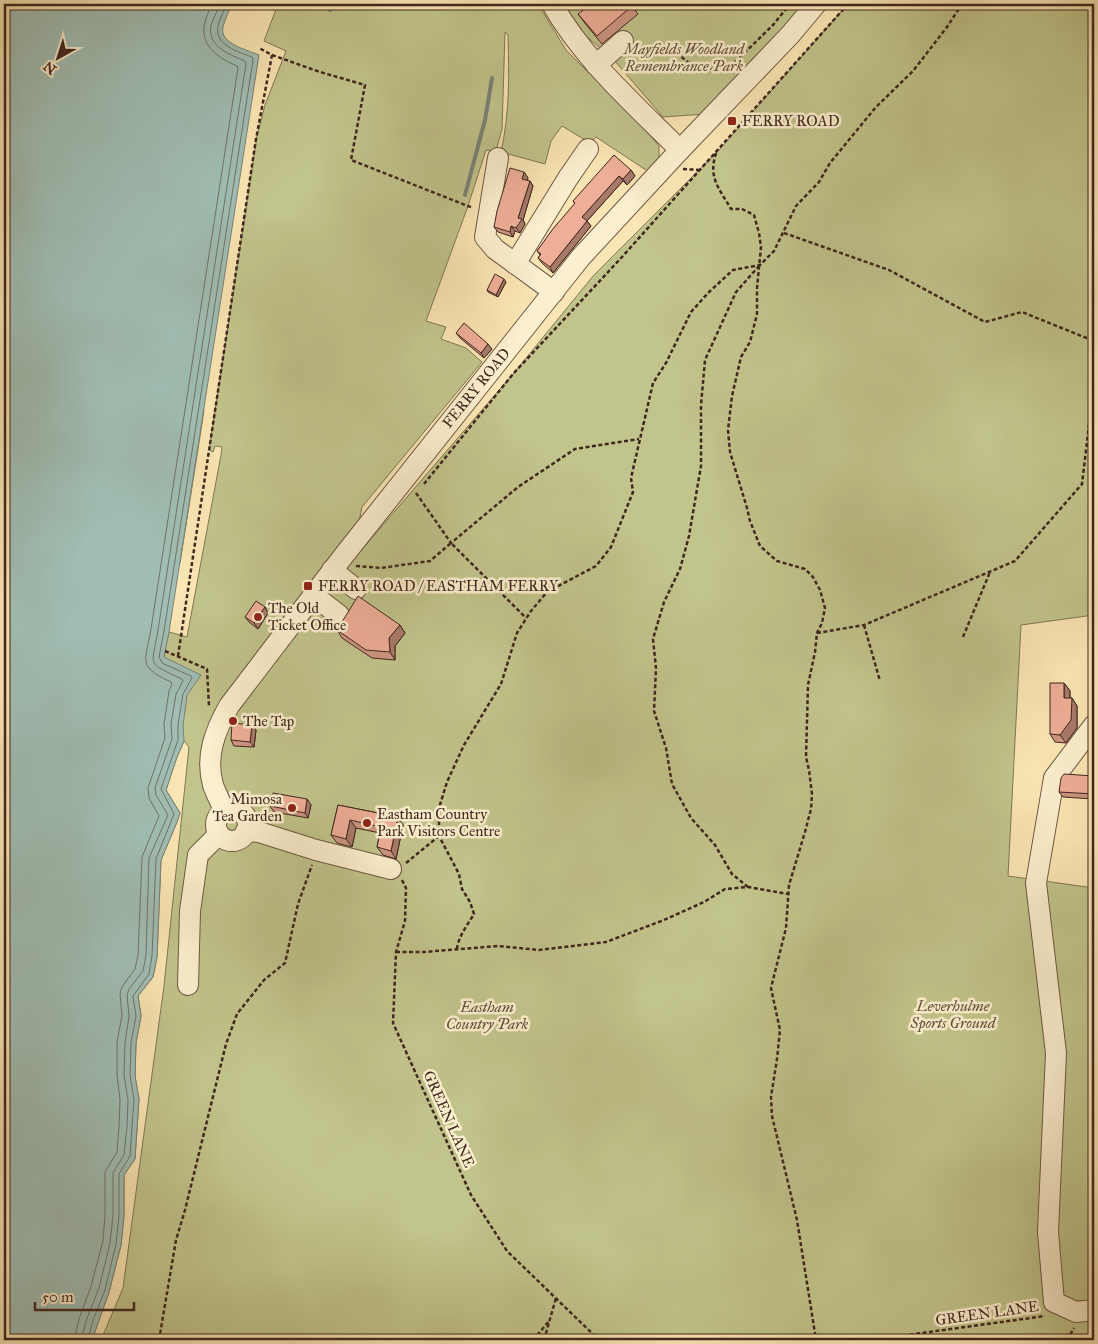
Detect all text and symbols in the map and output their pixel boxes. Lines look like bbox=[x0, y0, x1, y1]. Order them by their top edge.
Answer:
north arrow bbox=[32, 32, 82, 82]
park label: Mayfields Woodland Remembrance Park bbox=[622, 40, 746, 75]
text: N bbox=[40, 57, 60, 78]
place label: FERRY ROAD bbox=[742, 112, 840, 130]
marker: FERRY ROAD bbox=[726, 115, 738, 127]
street label: FERRY ROAD bbox=[438, 344, 514, 432]
place label: FERRY ROAD / EASTHAM FERRY bbox=[318, 577, 559, 595]
marker: FERRY ROAD / EASTHAM FERRY bbox=[302, 580, 314, 592]
place label: The Old Ticket Office bbox=[268, 599, 346, 634]
marker: The Old Ticket Office bbox=[252, 611, 264, 623]
place label: The Tap bbox=[243, 712, 294, 730]
marker: The Tap bbox=[227, 715, 239, 727]
place label: Mimosa Tea Garden bbox=[212, 790, 283, 825]
marker: Mimosa Tea Garden bbox=[286, 802, 298, 814]
place label: Eastham Country Park Visitors Centre bbox=[377, 805, 500, 840]
marker: Eastham Country Park Visitors Centre bbox=[361, 817, 373, 829]
park label: Leverhulme Sports Ground bbox=[909, 997, 997, 1033]
park label: Eastham Country Park bbox=[446, 998, 528, 1033]
street label: GREEN LANE bbox=[420, 1068, 478, 1170]
scale bar bbox=[35, 1279, 134, 1311]
text: 50 m bbox=[42, 1288, 74, 1306]
street label: GREEN LANE bbox=[934, 1297, 1040, 1329]

